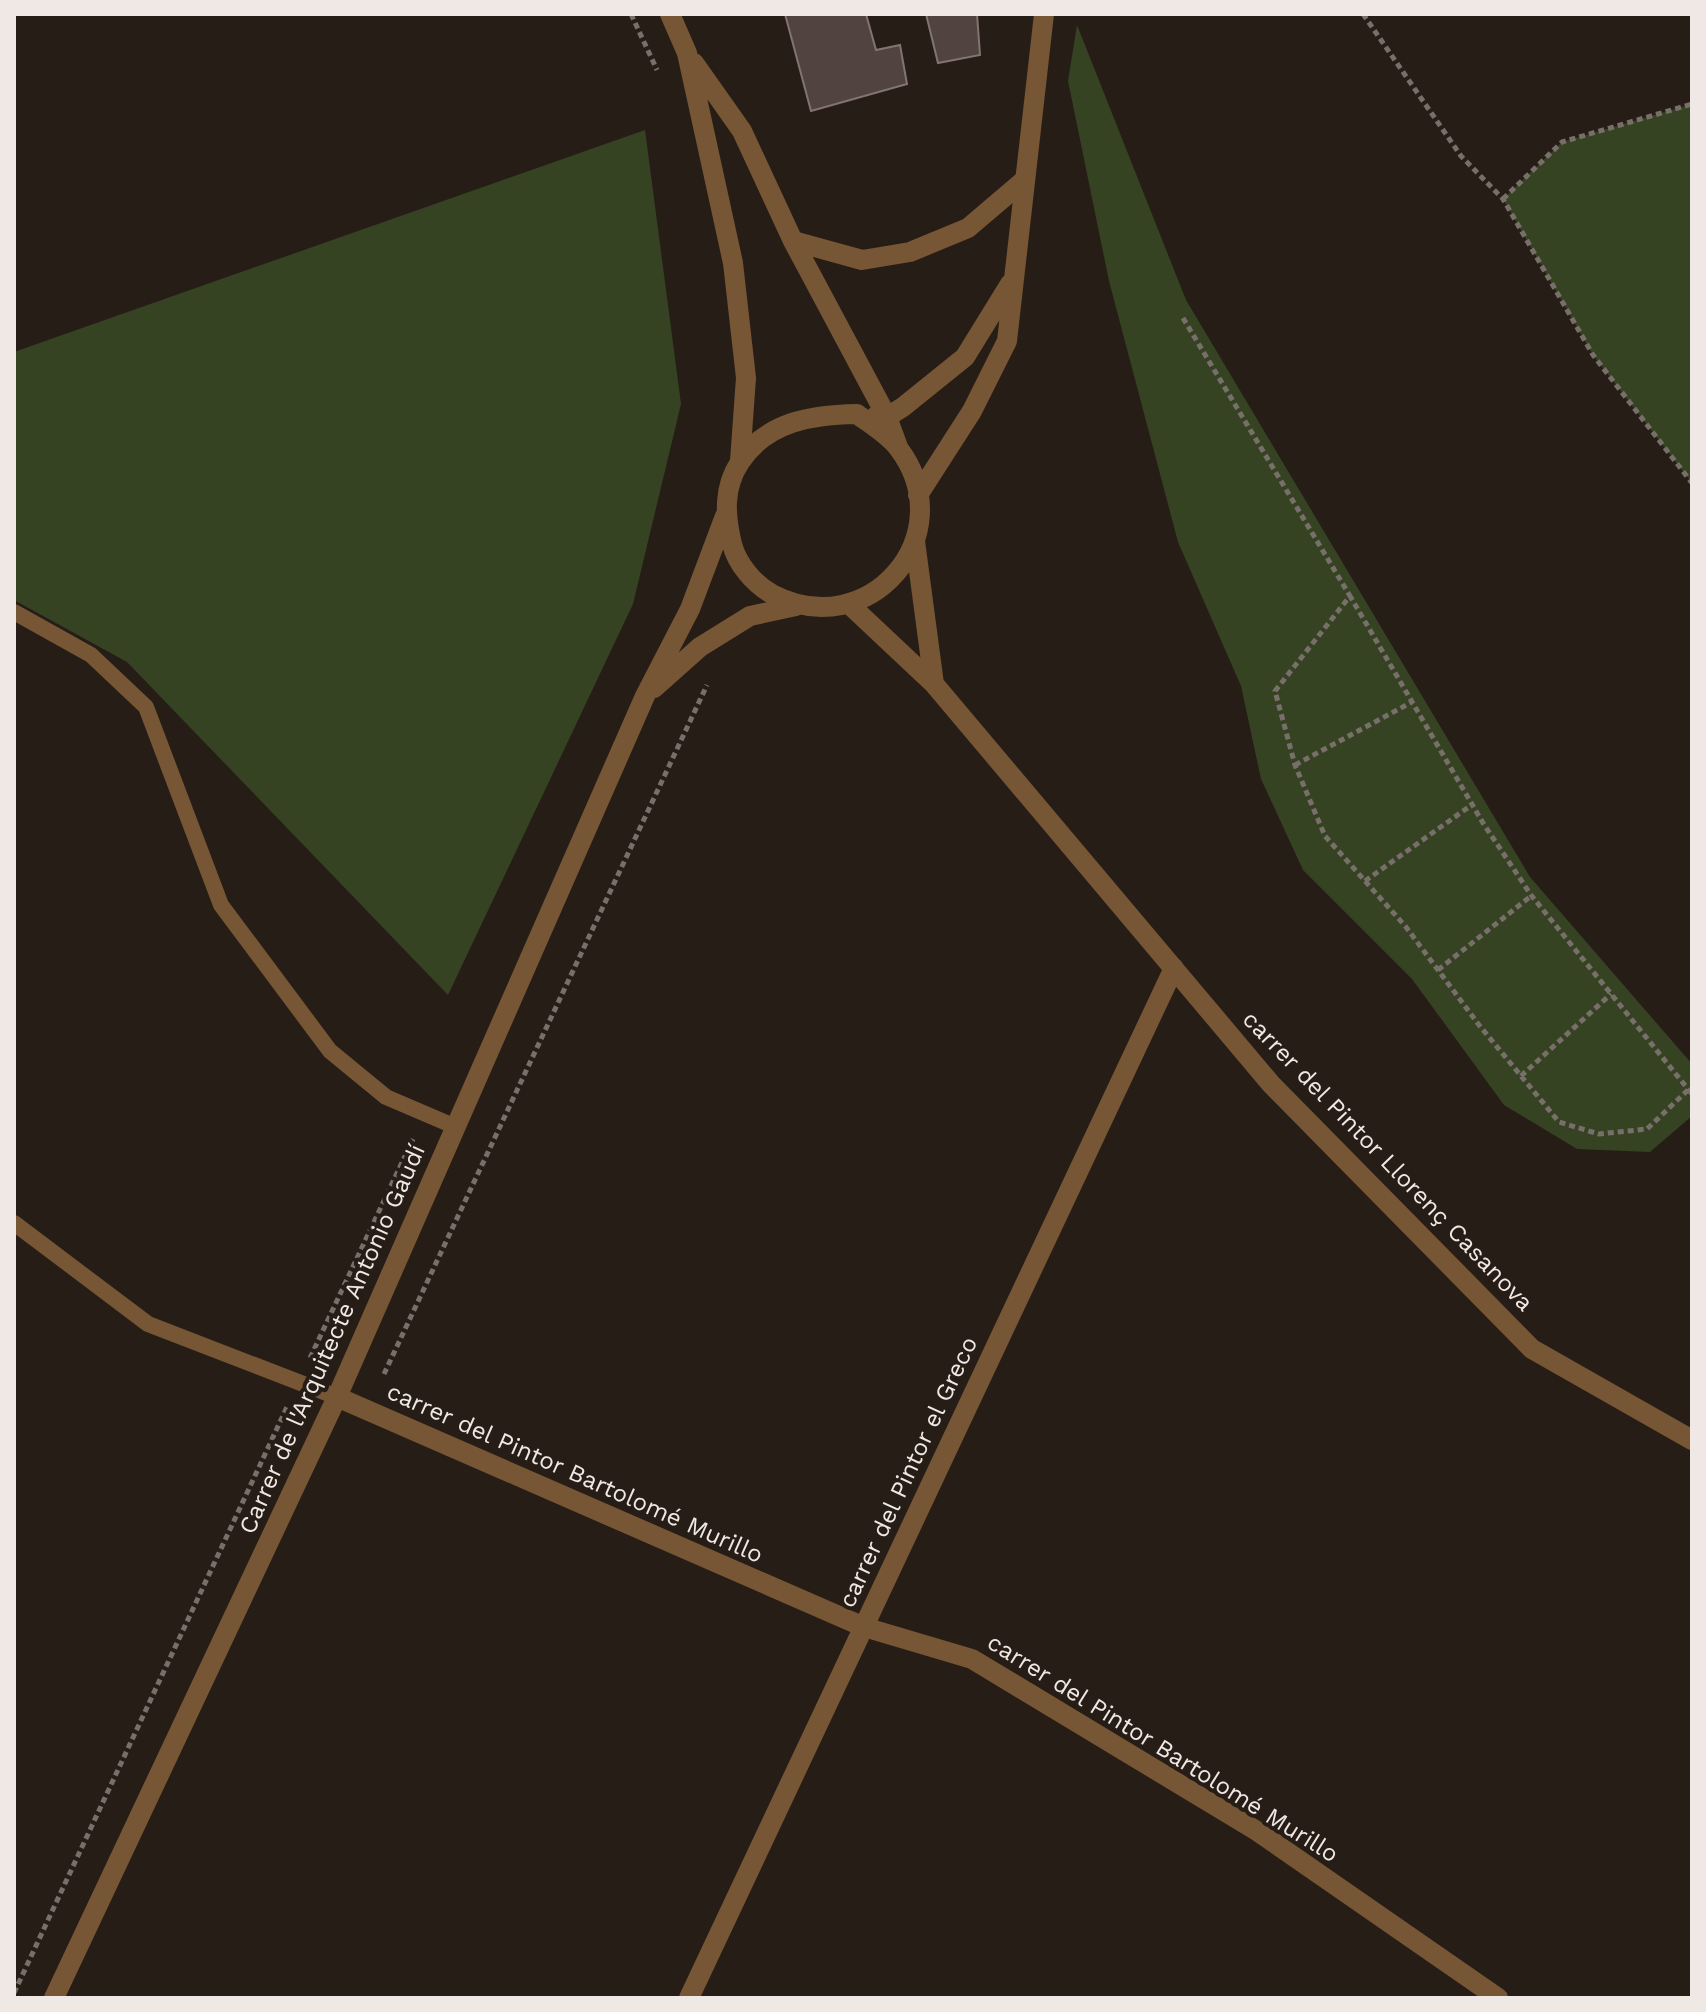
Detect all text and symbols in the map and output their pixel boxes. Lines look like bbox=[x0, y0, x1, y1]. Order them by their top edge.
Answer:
street label: carrer del Pintor Llorenç Casanova bbox=[1237, 1005, 1539, 1317]
street label: Carrer de l'Arquitecte Antonio Gaudí bbox=[233, 1140, 431, 1538]
street label: carrer del Pintor el Greco bbox=[833, 1332, 983, 1612]
street label: carrer del Pintor Bartolomé Murillo bbox=[383, 1377, 767, 1569]
street label: carrer del Pintor Bartolomé Murillo bbox=[982, 1628, 1344, 1868]

